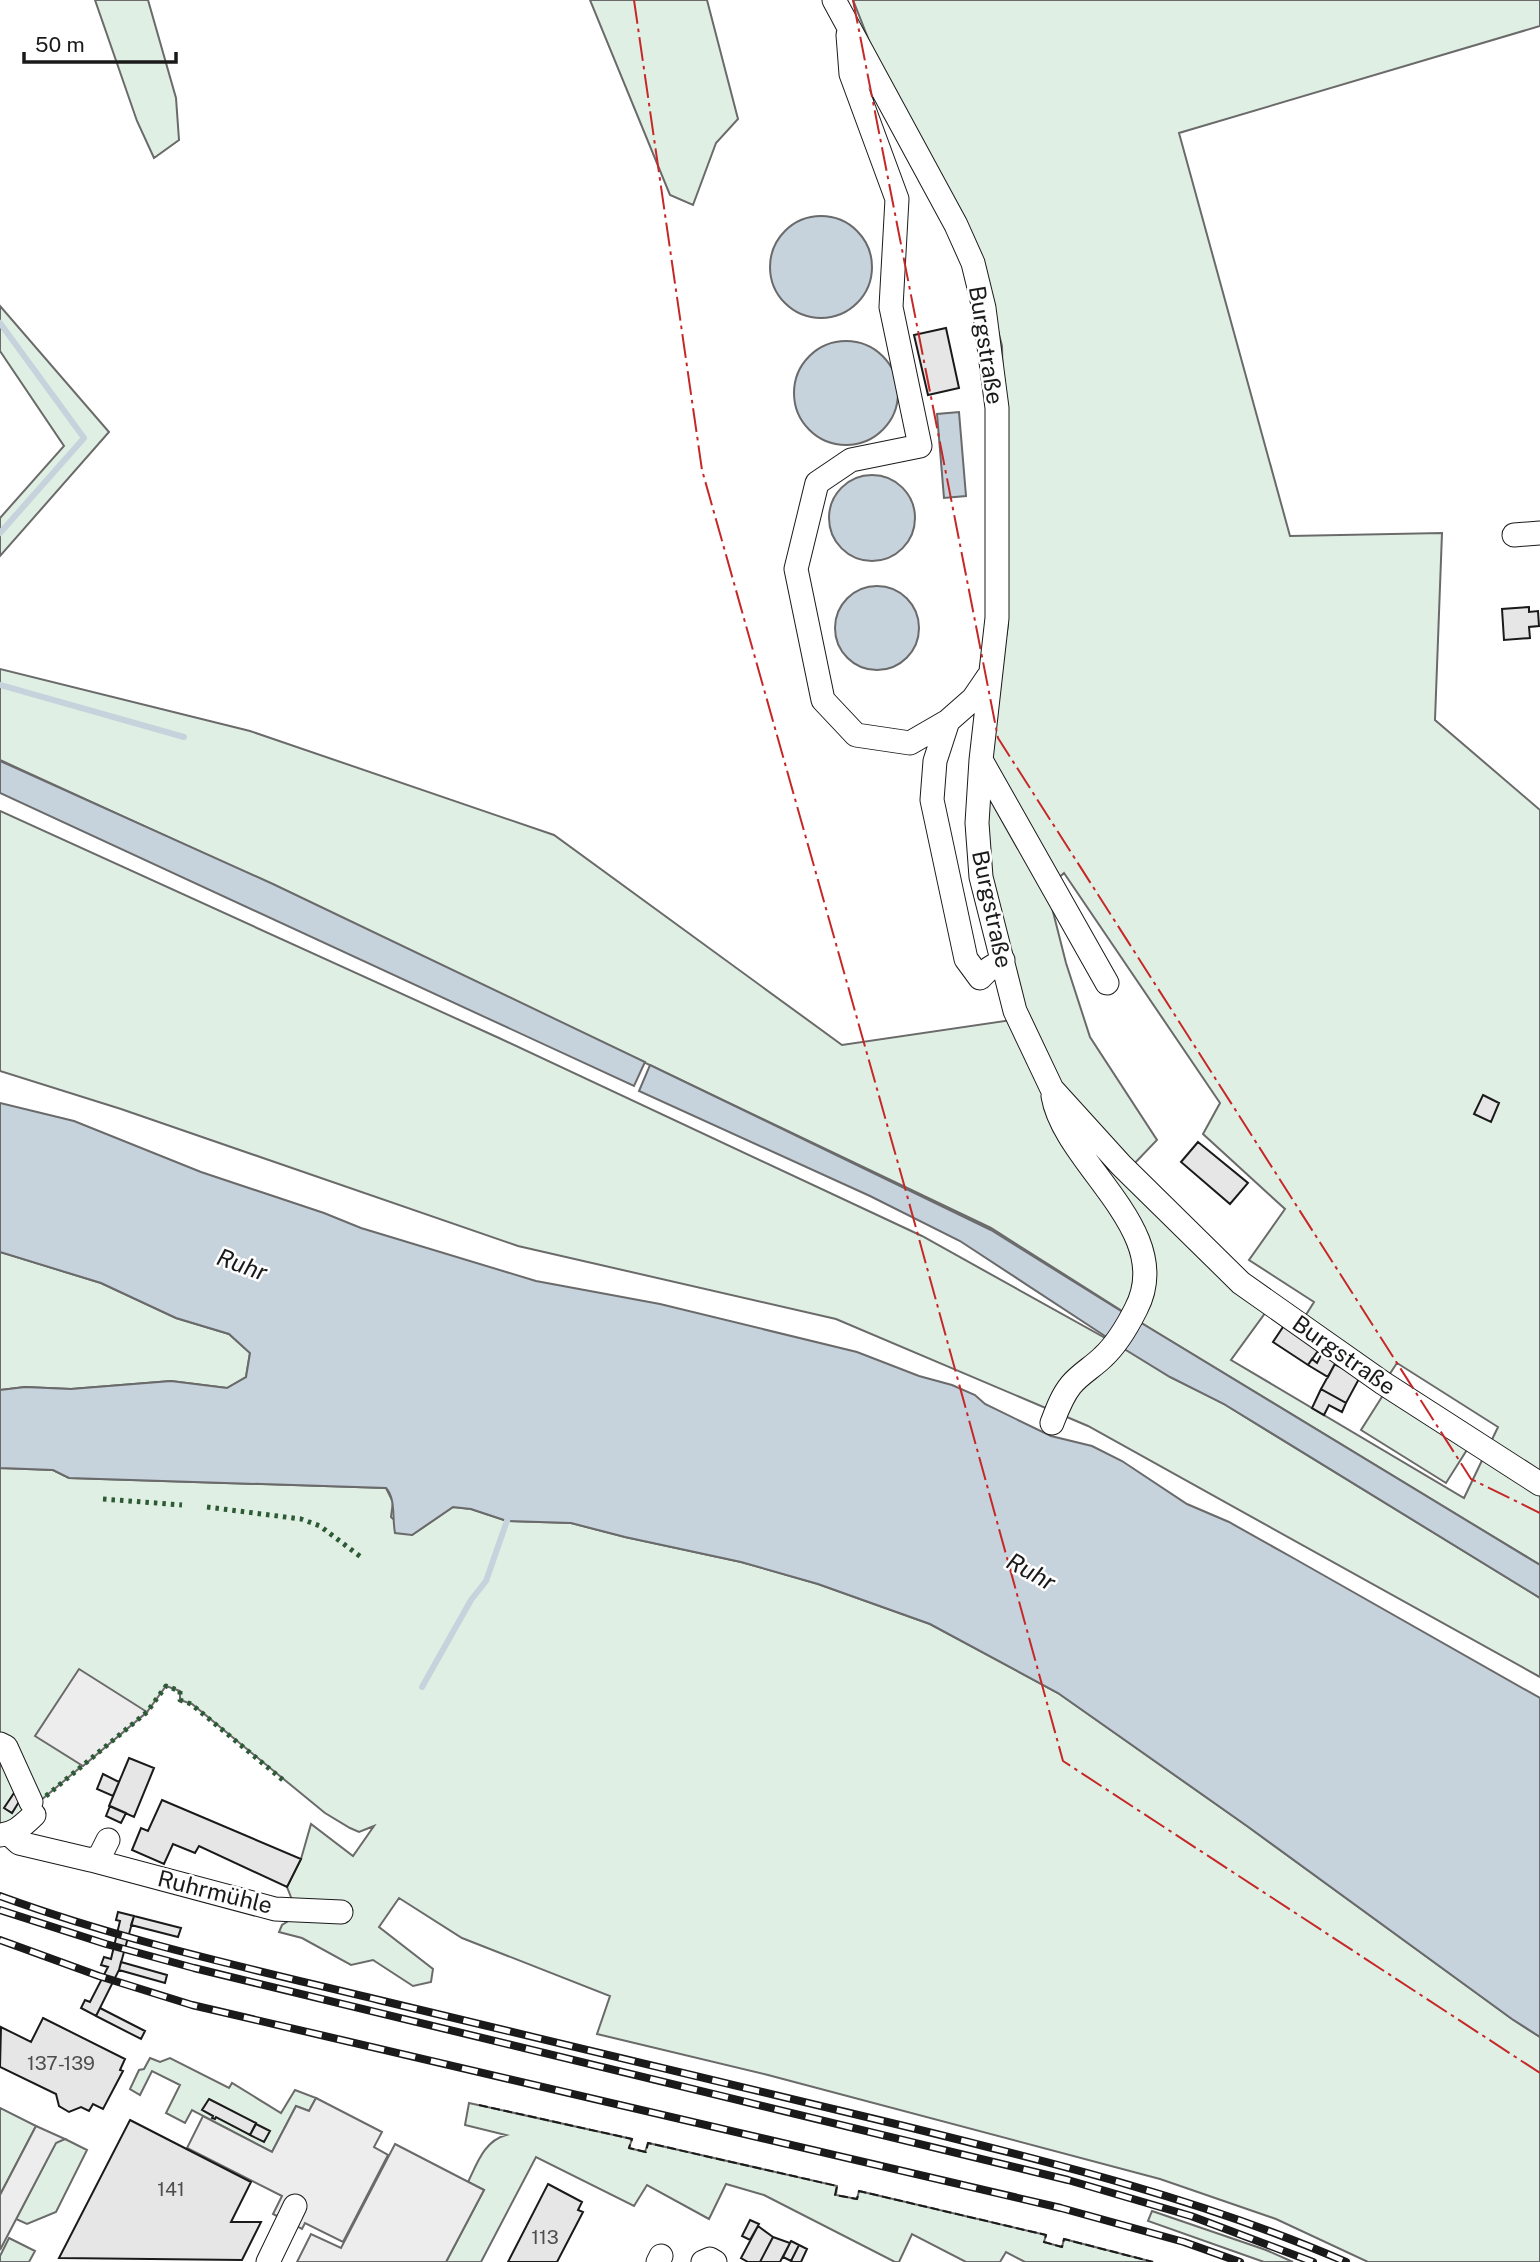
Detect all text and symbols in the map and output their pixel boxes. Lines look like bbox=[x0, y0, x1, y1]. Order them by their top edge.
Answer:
scale bar bbox=[24, 21, 177, 65]
text: 50 m bbox=[35, 32, 85, 57]
street label: Burgstraße bbox=[964, 284, 1009, 406]
street label: Burgstraße bbox=[967, 848, 1018, 970]
water label: Ruhr bbox=[213, 1242, 272, 1286]
street label: Burgstraße bbox=[1288, 1309, 1401, 1400]
water label: Ruhr bbox=[1002, 1546, 1062, 1596]
street label: Ruhrmühle bbox=[155, 1864, 275, 1919]
house number: 137-139 bbox=[27, 2052, 95, 2074]
house number: 141 bbox=[157, 2178, 185, 2200]
house number: 113 bbox=[531, 2226, 559, 2248]

